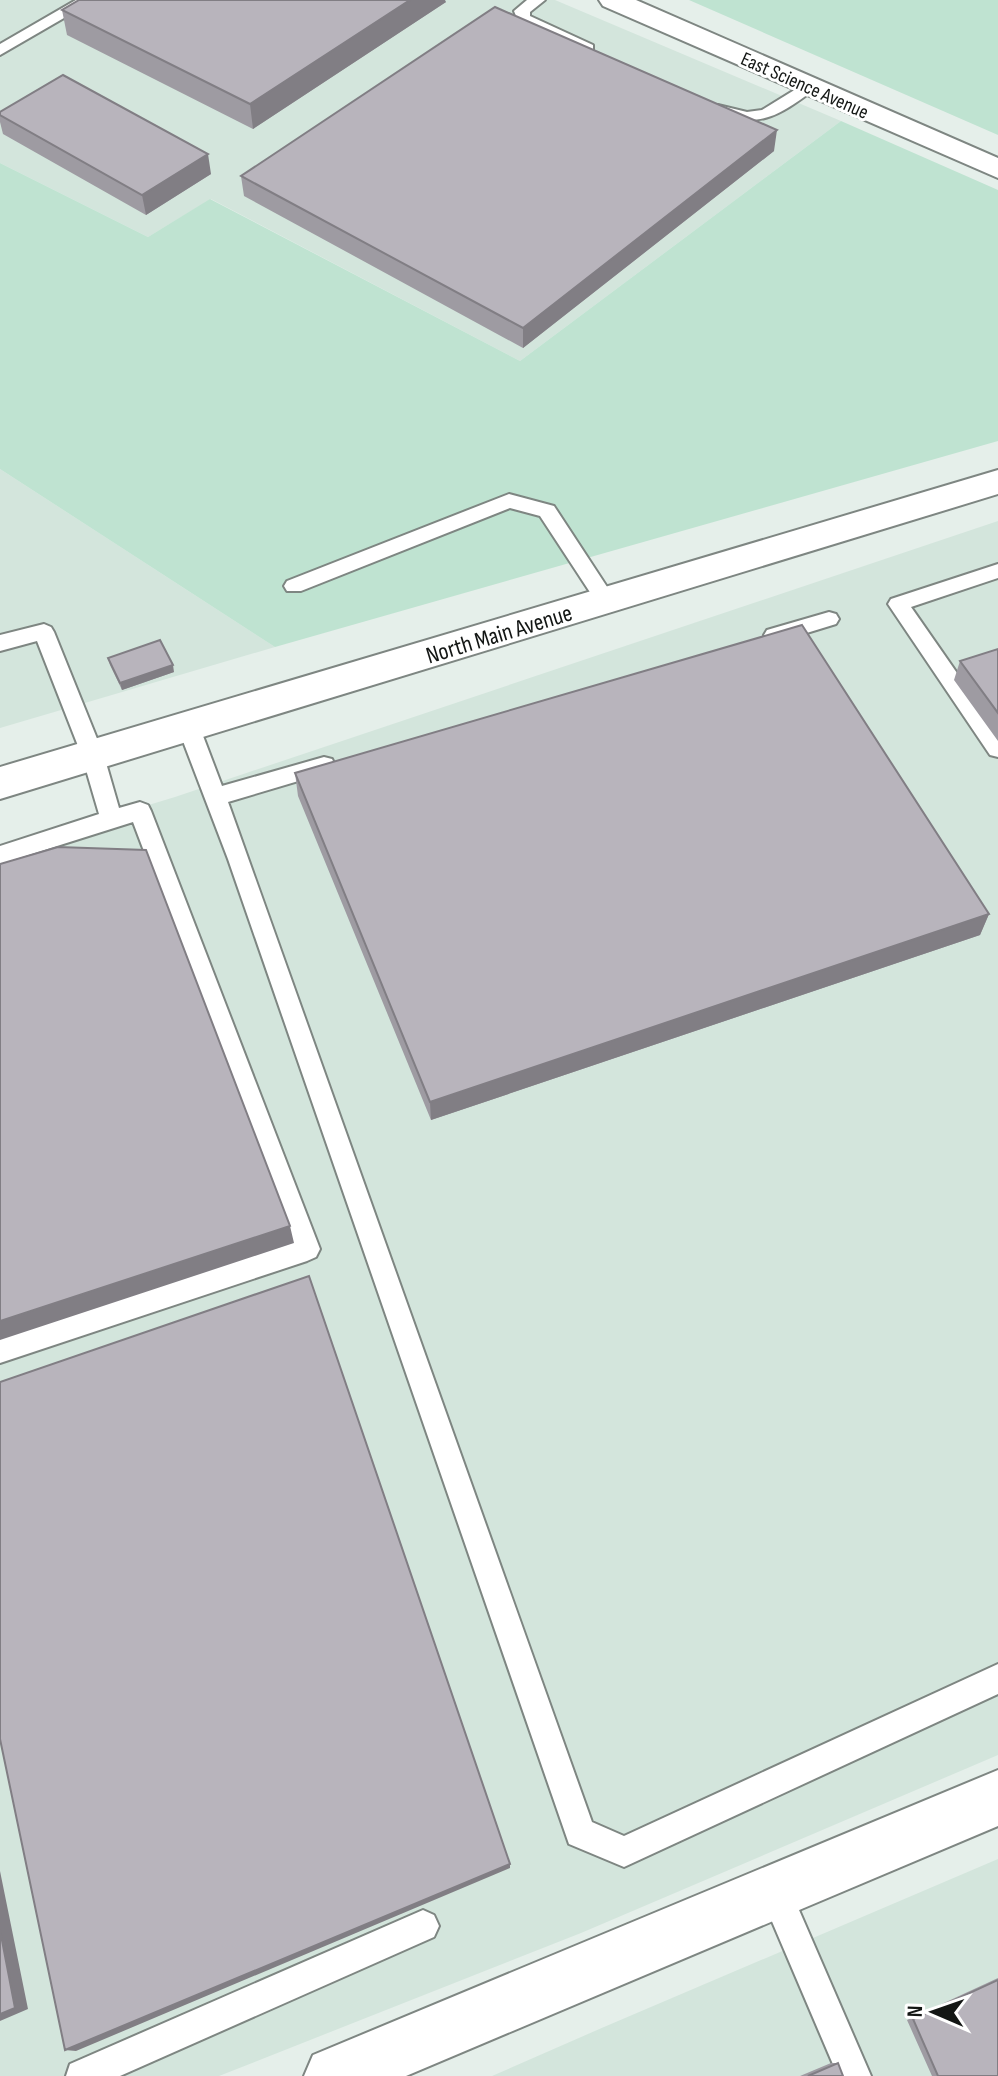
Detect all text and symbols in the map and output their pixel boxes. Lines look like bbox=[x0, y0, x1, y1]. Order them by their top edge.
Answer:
street label: East Science Avenue bbox=[737, 47, 872, 125]
street label: North Main Avenue bbox=[422, 598, 576, 670]
north arrow bbox=[894, 1972, 974, 2052]
text: N bbox=[902, 2005, 929, 2018]

